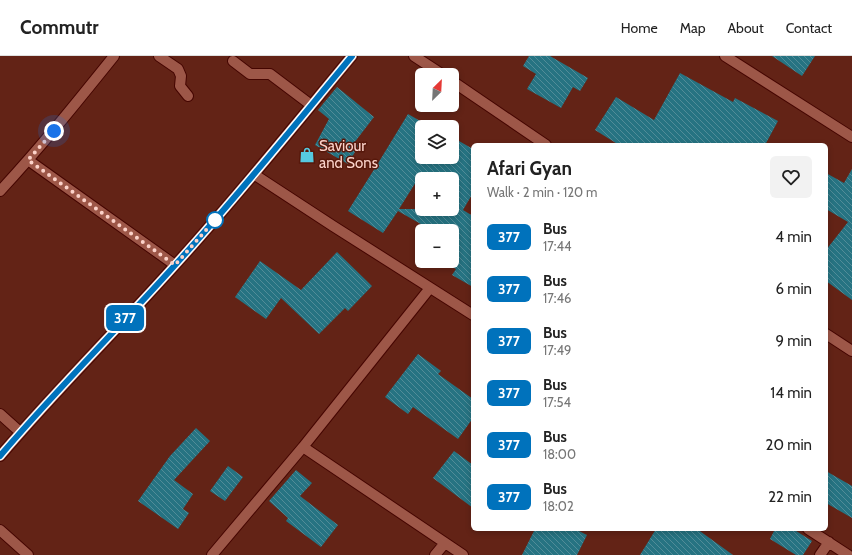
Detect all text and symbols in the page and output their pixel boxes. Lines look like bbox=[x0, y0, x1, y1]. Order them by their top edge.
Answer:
text: Commutr bbox=[20, 16, 98, 39]
text: Home bbox=[621, 19, 658, 37]
text: Map bbox=[680, 19, 705, 37]
text: About bbox=[727, 19, 764, 37]
text: Contact bbox=[786, 19, 832, 37]
north arrow bbox=[415, 68, 459, 112]
map controls bbox=[415, 68, 459, 268]
button: layers bbox=[415, 120, 459, 164]
your location bbox=[44, 121, 64, 141]
place label: Saviour and Sons bbox=[319, 137, 378, 172]
shop icon: Saviour and Sons bbox=[298, 146, 316, 164]
button: heart bbox=[770, 156, 812, 198]
text: Afari Gyan bbox=[487, 157, 572, 180]
button: + bbox=[415, 172, 459, 216]
text: Walk · 2 min · 120 m bbox=[487, 184, 597, 200]
unlabelled marker bbox=[206, 211, 224, 229]
text: Bus bbox=[543, 220, 567, 238]
button: − bbox=[415, 224, 459, 268]
text: 377 bbox=[498, 228, 520, 246]
text: 4 min bbox=[775, 228, 812, 246]
text: 17:44 bbox=[543, 238, 572, 254]
text: Bus bbox=[543, 272, 567, 290]
text: 377 bbox=[498, 280, 520, 298]
text: 6 min bbox=[775, 280, 812, 298]
text: 17:46 bbox=[543, 290, 571, 306]
line badge: 377 bbox=[102, 305, 148, 331]
text: 377 bbox=[114, 309, 136, 327]
text: Bus bbox=[543, 324, 567, 342]
text: 377 bbox=[498, 332, 520, 350]
text: 9 min bbox=[775, 332, 812, 350]
text: 17:49 bbox=[543, 342, 571, 358]
text: Bus bbox=[543, 376, 567, 394]
text: 377 bbox=[498, 384, 520, 402]
text: 14 min bbox=[770, 384, 812, 402]
text: 17:54 bbox=[543, 394, 571, 410]
text: Bus bbox=[543, 428, 567, 446]
text: 377 bbox=[498, 436, 520, 454]
text: 20 min bbox=[766, 436, 812, 454]
text: 18:00 bbox=[543, 446, 576, 462]
text: Bus bbox=[543, 480, 567, 498]
text: 377 bbox=[498, 488, 520, 506]
text: 22 min bbox=[768, 488, 812, 506]
text: 18:02 bbox=[543, 498, 574, 514]

